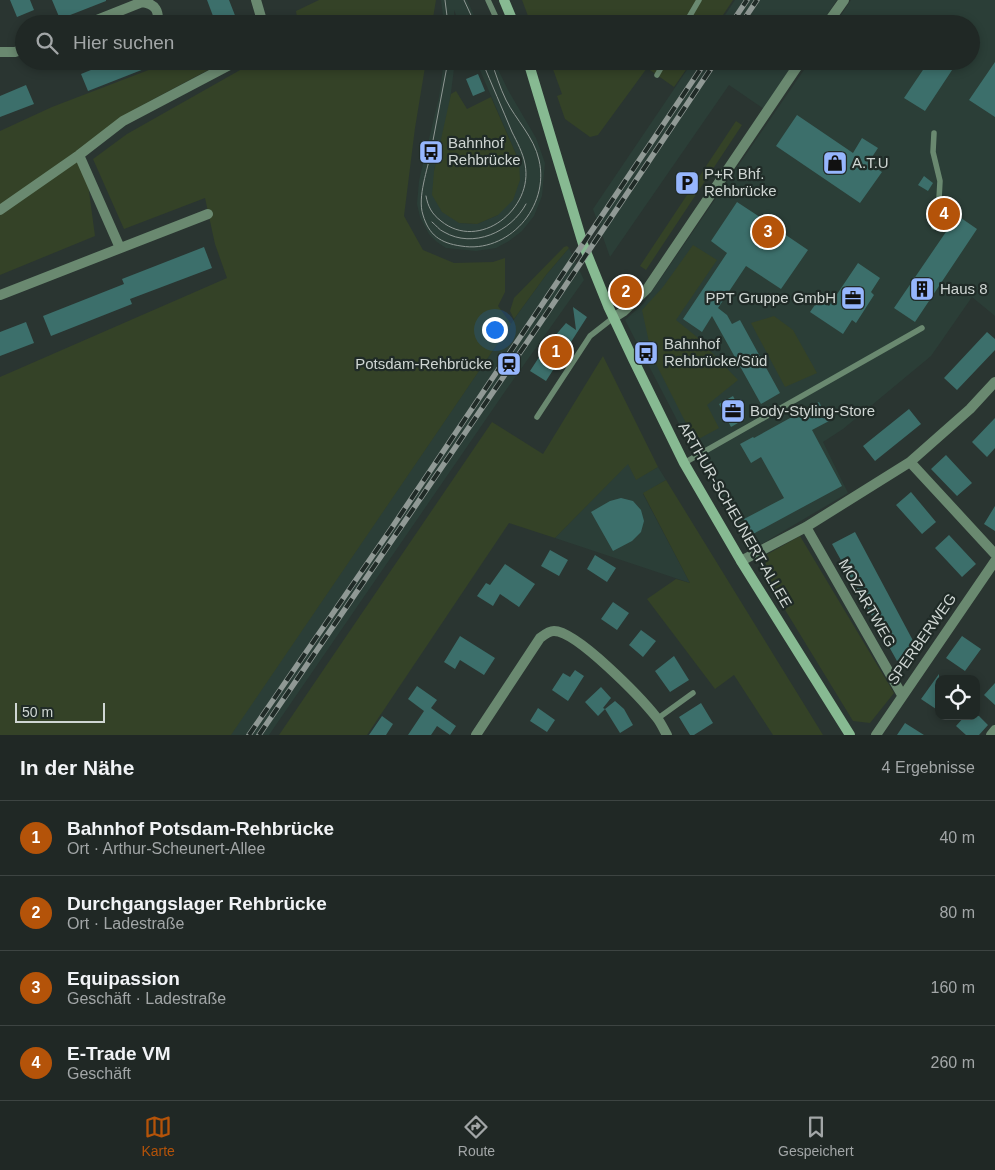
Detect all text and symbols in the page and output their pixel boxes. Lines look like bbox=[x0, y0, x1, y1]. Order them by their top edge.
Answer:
search box bbox=[15, 15, 980, 70]
icon: search bbox=[33, 29, 61, 57]
text: Hier suchen bbox=[73, 32, 174, 53]
place label: Bahnhof Rehbrücke bbox=[448, 134, 521, 168]
bus stop icon: Bahnhof Rehbrücke bbox=[418, 139, 444, 165]
shop icon: A.T.U bbox=[822, 150, 848, 176]
place label: A.T.U bbox=[852, 154, 889, 171]
place label: P+R Bhf. Rehbrücke bbox=[704, 165, 777, 199]
parking icon: P+R Bhf. Rehbrücke bbox=[674, 170, 700, 196]
pin: 4 bbox=[928, 195, 960, 233]
pin: 3 bbox=[752, 213, 784, 251]
pin: 2 bbox=[610, 273, 642, 311]
building icon: Haus 8 bbox=[909, 276, 935, 302]
place label: Haus 8 bbox=[940, 280, 988, 297]
office icon: PPT Gruppe GmbH bbox=[840, 285, 866, 311]
place label: PPT Gruppe GmbH bbox=[705, 289, 836, 306]
your location bbox=[482, 317, 508, 343]
pin: 1 bbox=[540, 333, 572, 371]
place label: Bahnhof Rehbrücke/Süd bbox=[664, 335, 767, 369]
bus stop icon: Bahnhof Rehbrücke/Süd bbox=[633, 340, 659, 366]
station icon: Potsdam-Rehbrücke bbox=[496, 351, 522, 377]
place label: Potsdam-Rehbrücke bbox=[355, 355, 492, 372]
office icon: Body-Styling-Store bbox=[720, 398, 746, 424]
place label: Body-Styling-Store bbox=[750, 402, 875, 419]
street label: ARTHUR-SCHEUNERT-ALLEE bbox=[675, 419, 796, 610]
street label: MOZARTWEG bbox=[835, 556, 900, 650]
street label: SPERBERWEG bbox=[884, 590, 959, 688]
map controls bbox=[935, 675, 980, 720]
button: locate bbox=[935, 675, 980, 720]
scale bar bbox=[15, 700, 105, 723]
text: 50 m bbox=[22, 704, 53, 720]
text: In der Nähe bbox=[20, 756, 134, 779]
text: 4 Ergebnisse bbox=[882, 759, 975, 776]
text: Bahnhof Potsdam-Rehbrücke bbox=[67, 818, 334, 839]
text: 1 bbox=[32, 829, 40, 846]
text: 40 m bbox=[939, 829, 975, 846]
text: Ort · Arthur-Scheunert-Allee bbox=[67, 840, 265, 857]
text: Durchgangslager Rehbrücke bbox=[67, 893, 327, 914]
text: 2 bbox=[32, 904, 40, 921]
text: 80 m bbox=[939, 904, 975, 921]
text: Ort · Ladestraße bbox=[67, 915, 184, 932]
text: Equipassion bbox=[67, 968, 180, 989]
text: 3 bbox=[32, 979, 40, 996]
text: 160 m bbox=[931, 979, 975, 996]
text: Geschäft · Ladestraße bbox=[67, 990, 226, 1007]
text: E-Trade VM bbox=[67, 1043, 170, 1064]
text: 4 bbox=[32, 1054, 40, 1071]
text: 260 m bbox=[931, 1054, 975, 1071]
text: Geschäft bbox=[67, 1065, 131, 1082]
tab: Karte bbox=[141, 1113, 175, 1159]
tab: Route bbox=[458, 1113, 495, 1159]
tab: Gespeichert bbox=[778, 1113, 854, 1159]

